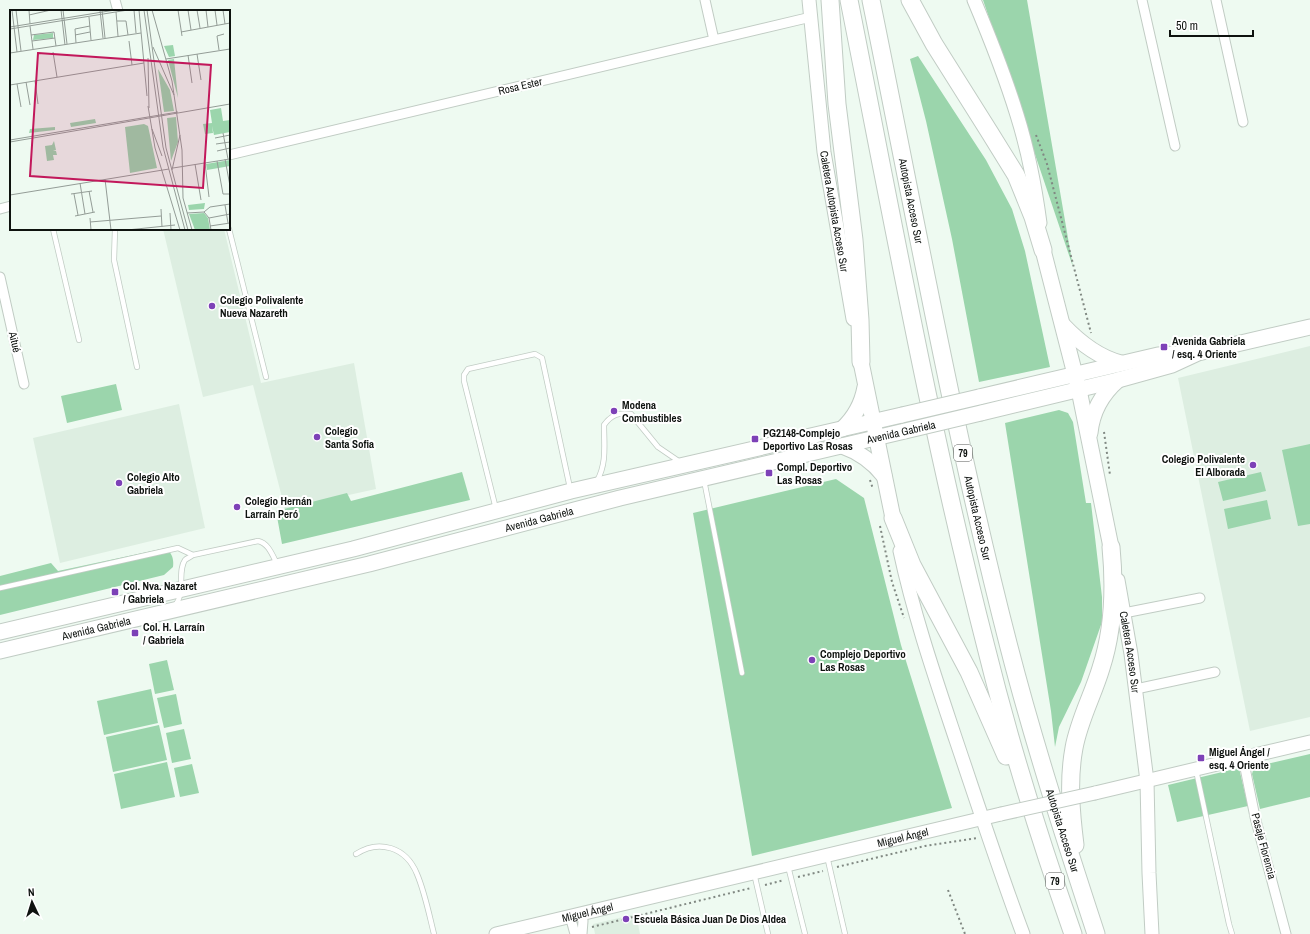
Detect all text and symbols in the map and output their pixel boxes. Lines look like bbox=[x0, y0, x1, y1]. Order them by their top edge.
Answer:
inset map bbox=[10, 10, 230, 230]
scale bar bbox=[1170, 12, 1253, 38]
text: 50 m bbox=[1176, 18, 1198, 34]
street label: Rosa Ester bbox=[497, 74, 543, 98]
street label: Caletera Autopista Acceso Sur bbox=[817, 150, 852, 273]
street label: Autopista Acceso Sur bbox=[896, 156, 926, 245]
place label: Colegio Polivalente Nueva Nazareth bbox=[220, 293, 303, 320]
marker: Colegio Polivalente Nueva Nazareth bbox=[207, 301, 217, 311]
street label: Aitué bbox=[6, 329, 24, 354]
place label: Avenida Gabriela / esq. 4 Oriente bbox=[1172, 334, 1245, 361]
marker: Avenida Gabriela / esq. 4 Oriente bbox=[1159, 342, 1169, 352]
place label: Modena Combustibles bbox=[622, 398, 682, 425]
marker: Modena Combustibles bbox=[609, 406, 619, 416]
street label: Avenida Gabriela bbox=[864, 417, 937, 447]
place label: Colegio Santa Sofia bbox=[325, 424, 374, 451]
place label: PG2148-Complejo Deportivo Las Rosas bbox=[763, 426, 853, 453]
marker: Colegio Santa Sofia bbox=[312, 432, 322, 442]
marker: PG2148-Complejo Deportivo Las Rosas bbox=[750, 434, 760, 444]
road number: 79 bbox=[954, 445, 972, 461]
place label: Colegio Polivalente El Alborada bbox=[1162, 452, 1245, 479]
place label: Compl. Deportivo Las Rosas bbox=[777, 460, 853, 487]
marker: Colegio Polivalente El Alborada bbox=[1248, 460, 1258, 470]
marker: Compl. Deportivo Las Rosas bbox=[764, 468, 774, 478]
place label: Colegio Alto Gabriela bbox=[127, 470, 180, 497]
street label: Autopista Acceso Sur bbox=[961, 473, 994, 562]
marker: Colegio Alto Gabriela bbox=[114, 478, 124, 488]
place label: Colegio Hernán Larraín Peró bbox=[245, 494, 312, 521]
marker: Colegio Hernán Larraín Peró bbox=[232, 502, 242, 512]
street label: Avenida Gabriela bbox=[502, 504, 575, 535]
place label: Col. Nva. Nazaret / Gabriela bbox=[123, 579, 197, 606]
marker: Col. Nva. Nazaret / Gabriela bbox=[110, 587, 120, 597]
street label: Caletera Acceso Sur bbox=[1117, 610, 1143, 694]
street label: Avenida Gabriela bbox=[60, 613, 132, 643]
place label: Col. H. Larraín / Gabriela bbox=[143, 620, 205, 647]
marker: Col. H. Larraín / Gabriela bbox=[130, 628, 140, 638]
place label: Complejo Deportivo Las Rosas bbox=[820, 647, 906, 674]
marker: Complejo Deportivo Las Rosas bbox=[807, 655, 817, 665]
place label: Miguel Ángel / esq. 4 Oriente bbox=[1209, 745, 1270, 772]
marker: Miguel Ángel / esq. 4 Oriente bbox=[1196, 753, 1206, 763]
street label: Autopista Acceso Sur bbox=[1043, 786, 1082, 874]
street label: Pasaje Florencia bbox=[1248, 811, 1280, 881]
street label: Miguel Ángel bbox=[876, 825, 930, 850]
road number: 79 bbox=[1046, 873, 1064, 889]
north arrow bbox=[12, 882, 52, 922]
text: N bbox=[28, 885, 35, 899]
street label: Miguel Ángel bbox=[560, 899, 615, 925]
place label: Escuela Básica Juan De Dios Aldea bbox=[634, 912, 786, 926]
marker: Escuela Básica Juan De Dios Aldea bbox=[621, 914, 631, 924]

